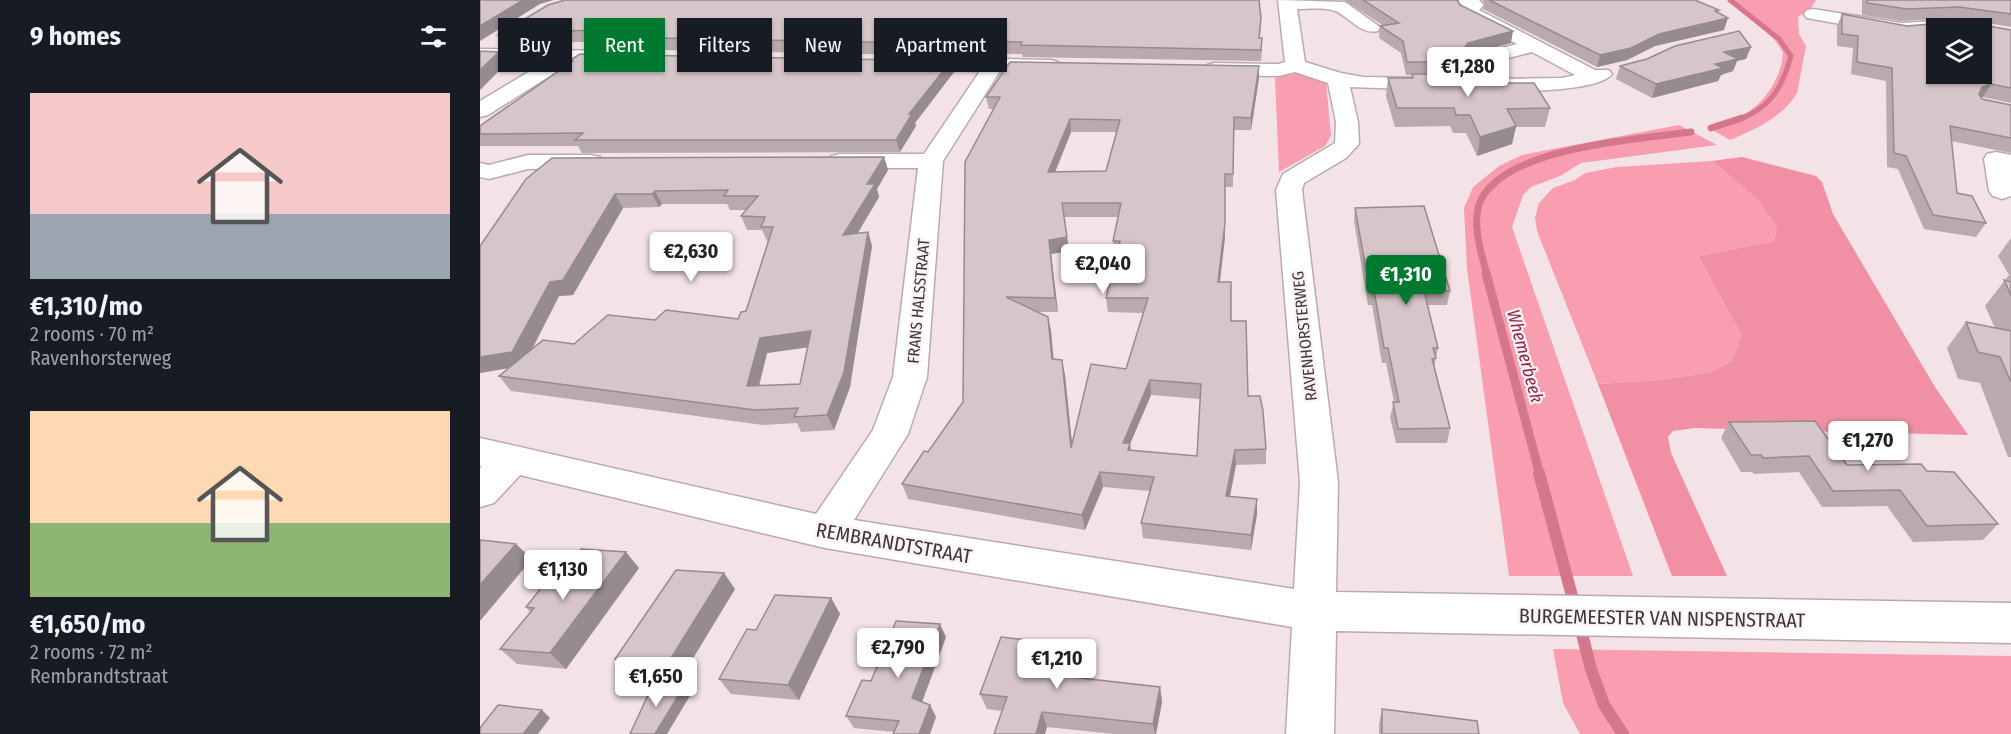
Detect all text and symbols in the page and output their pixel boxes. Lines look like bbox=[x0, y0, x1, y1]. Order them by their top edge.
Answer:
chip: Buy bbox=[498, 18, 572, 72]
chip: Rent bbox=[584, 18, 665, 72]
chip: Filters bbox=[677, 18, 772, 72]
chip: New bbox=[784, 18, 862, 72]
chip: Apartment bbox=[874, 18, 1007, 72]
map controls bbox=[1926, 18, 1992, 84]
button: layers bbox=[1926, 18, 1992, 84]
icon: filters bbox=[417, 20, 450, 53]
text: 9 homes bbox=[30, 21, 121, 52]
pin: €1,280 bbox=[1419, 47, 1517, 98]
text: €1,280 bbox=[1441, 54, 1495, 78]
icon: home bbox=[186, 132, 294, 240]
pin: €2,630 bbox=[642, 232, 740, 283]
street label: FRANS HALSSTRAAT bbox=[904, 237, 933, 364]
text: €2,630 bbox=[664, 239, 718, 263]
pin: €2,040 bbox=[1054, 244, 1152, 295]
text: €2,040 bbox=[1075, 251, 1131, 275]
pin: €1,310 bbox=[1357, 255, 1455, 306]
text: €1,310 bbox=[1380, 262, 1432, 286]
street label: RAVENHORSTERWEG bbox=[1288, 270, 1321, 402]
text: €1,310/mo bbox=[30, 291, 143, 322]
water label: Whemerbeek bbox=[1502, 307, 1548, 405]
text: 2 rooms · 70 m² bbox=[30, 322, 154, 346]
text: Ravenhorsterweg bbox=[30, 346, 171, 370]
pin: €1,270 bbox=[1819, 421, 1917, 472]
text: €1,270 bbox=[1842, 428, 1894, 452]
icon: home bbox=[186, 450, 294, 558]
street label: REMBRANDTSTRAAT bbox=[814, 517, 974, 569]
pin: €1,130 bbox=[514, 550, 612, 601]
text: €1,130 bbox=[538, 557, 588, 581]
street label: BURGEMEESTER VAN NISPENSTRAAT bbox=[1519, 604, 1806, 633]
text: €1,650/mo bbox=[30, 609, 145, 640]
pin: €2,790 bbox=[849, 628, 947, 679]
text: €2,790 bbox=[871, 635, 925, 659]
pin: €1,210 bbox=[1008, 639, 1106, 690]
text: 2 rooms · 72 m² bbox=[30, 640, 152, 664]
text: €1,210 bbox=[1031, 646, 1083, 670]
pin: €1,650 bbox=[607, 657, 705, 708]
text: Rembrandtstraat bbox=[30, 664, 168, 688]
text: €1,650 bbox=[629, 664, 683, 688]

